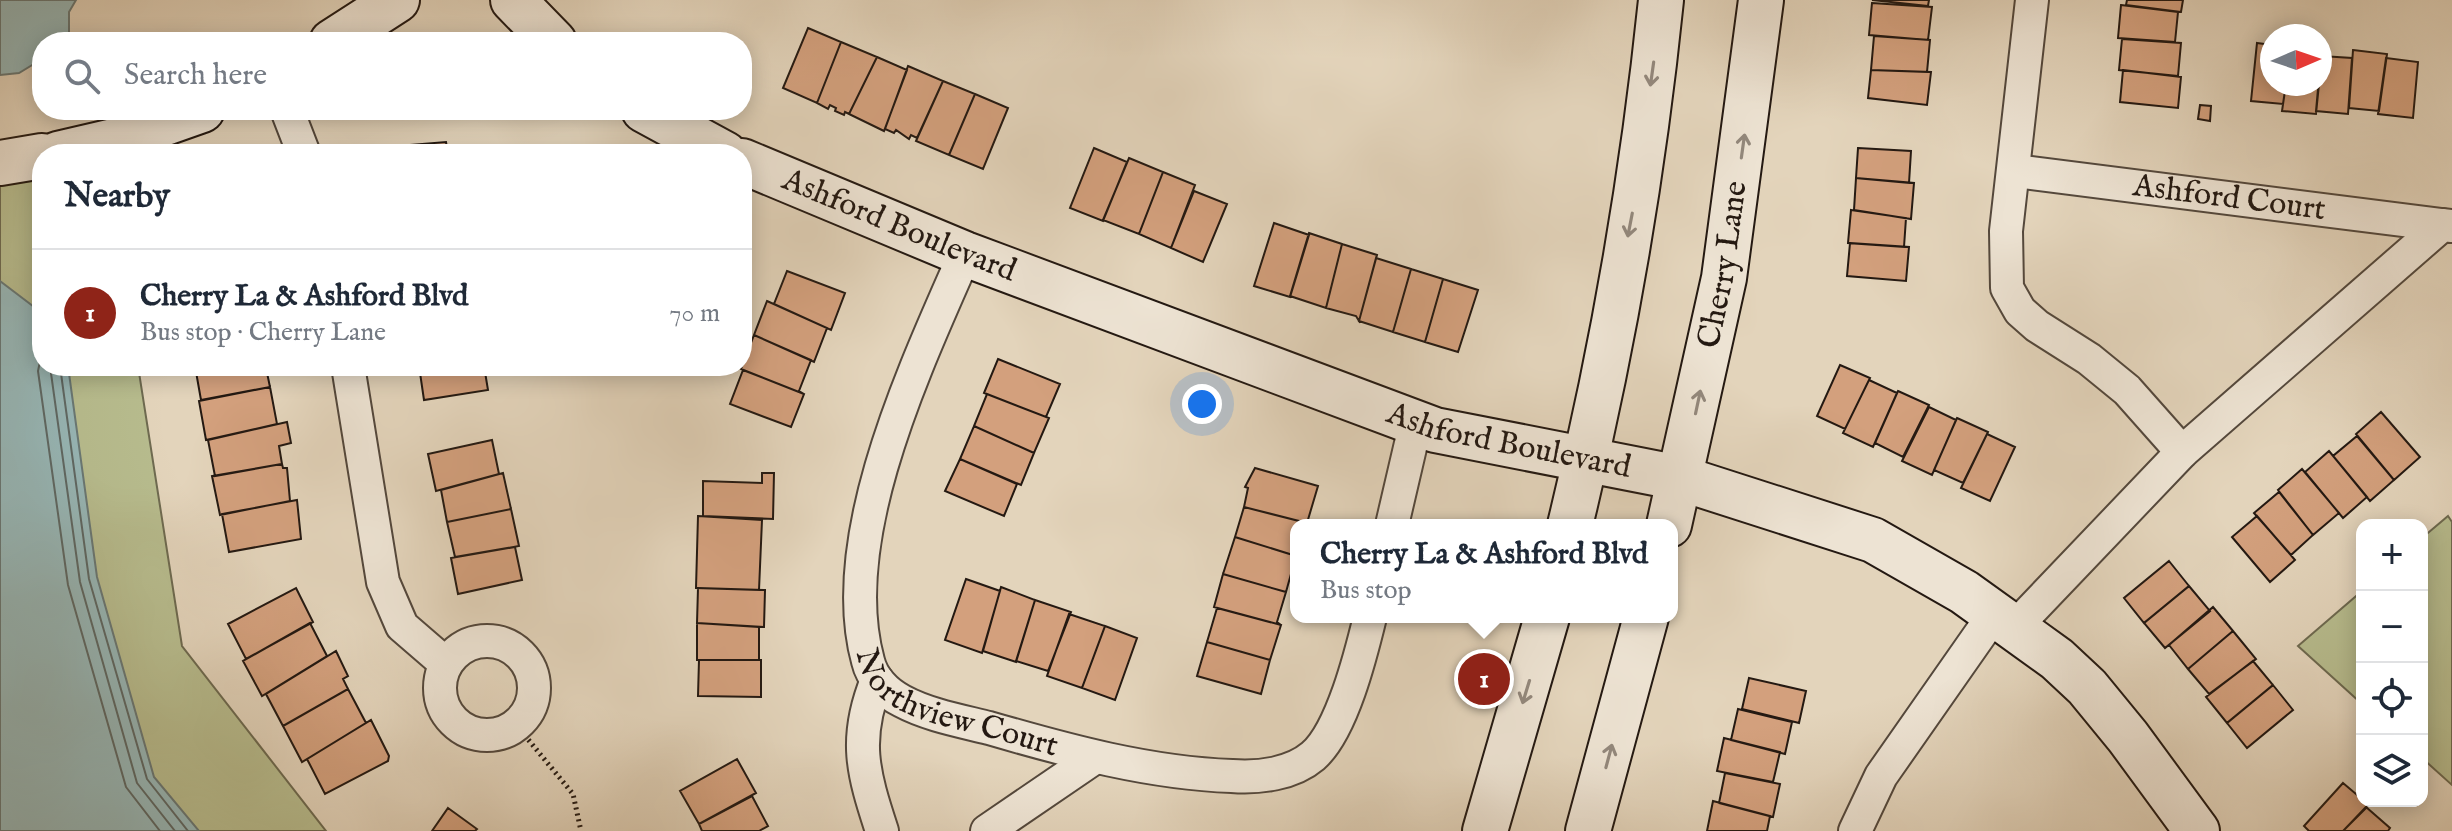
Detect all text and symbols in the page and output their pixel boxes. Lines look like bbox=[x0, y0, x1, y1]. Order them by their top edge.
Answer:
north arrow bbox=[2260, 24, 2332, 96]
search box bbox=[32, 32, 752, 120]
icon: search bbox=[60, 54, 104, 98]
text: Search here bbox=[124, 57, 267, 95]
one-way arrow bbox=[1644, 61, 1659, 86]
one-way arrow bbox=[1736, 134, 1751, 159]
street label: Ashford Boulevard bbox=[775, 159, 1023, 292]
street label: Ashford Court bbox=[2130, 165, 2328, 231]
text: Nearby bbox=[64, 175, 170, 218]
street label: Cherry Lane bbox=[1688, 179, 1757, 352]
one-way arrow bbox=[1621, 211, 1636, 237]
text: Cherry La & Ashford Blvd bbox=[140, 278, 468, 316]
text: 1 bbox=[85, 297, 95, 330]
text: 70 m bbox=[669, 297, 720, 330]
text: Bus stop · Cherry Lane bbox=[140, 316, 386, 349]
your location bbox=[1182, 384, 1222, 424]
one-way arrow bbox=[1691, 390, 1706, 415]
street label: Ashford Boulevard bbox=[1380, 393, 1635, 489]
popup bbox=[1290, 519, 1678, 623]
map controls bbox=[2356, 519, 2428, 807]
button: + bbox=[2356, 519, 2428, 591]
text: Cherry La & Ashford Blvd bbox=[1320, 536, 1648, 574]
text: Bus stop bbox=[1320, 574, 1412, 607]
button: − bbox=[2356, 591, 2428, 663]
street label: Northview Court bbox=[845, 644, 1062, 767]
pin: 1 bbox=[1458, 649, 1510, 709]
button: locate bbox=[2356, 663, 2428, 735]
one-way arrow bbox=[1518, 679, 1533, 705]
button: layers bbox=[2356, 735, 2428, 807]
one-way arrow bbox=[1602, 743, 1617, 769]

